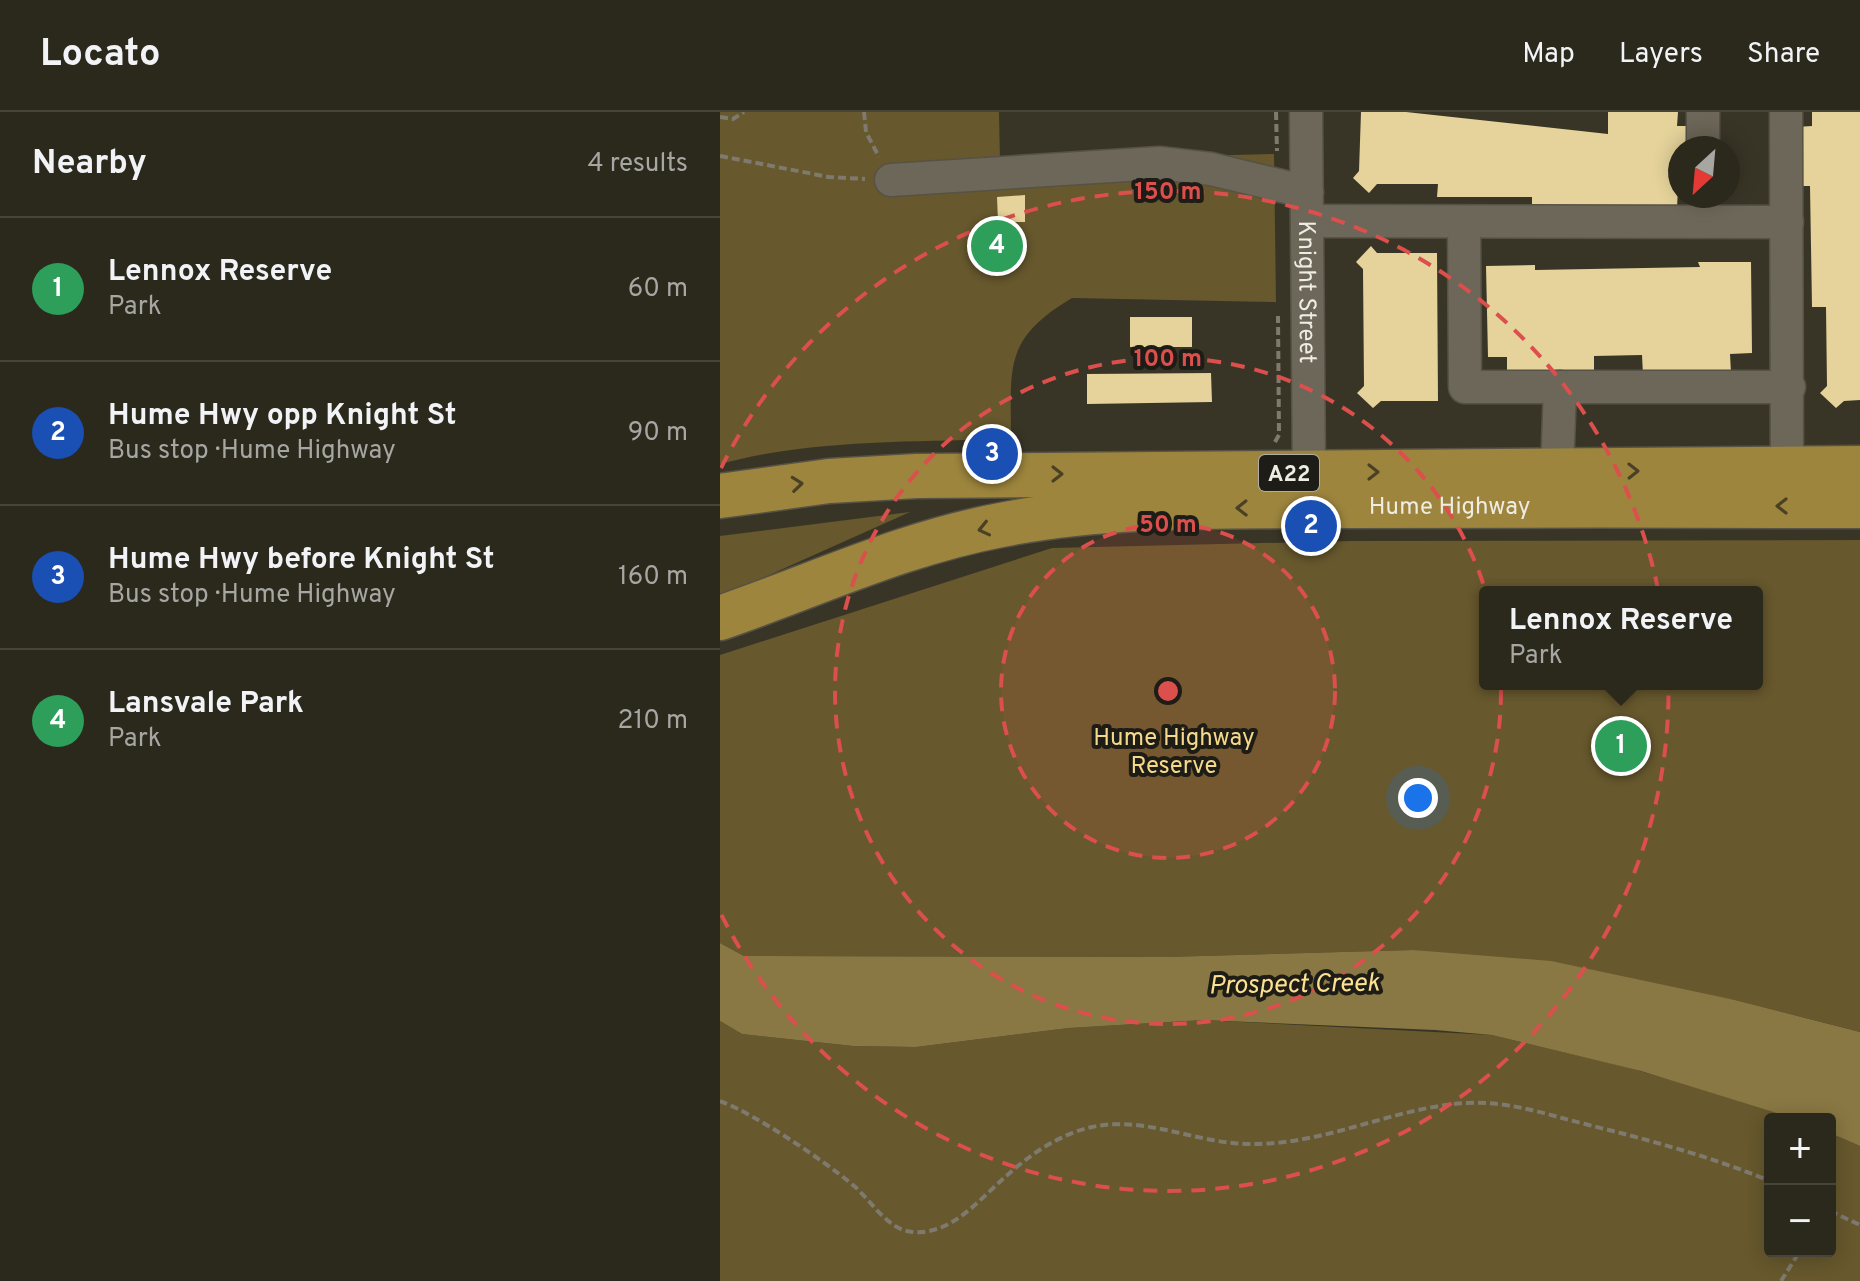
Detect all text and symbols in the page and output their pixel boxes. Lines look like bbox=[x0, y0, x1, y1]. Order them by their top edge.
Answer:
text: Locato bbox=[40, 31, 160, 80]
text: Map bbox=[1522, 37, 1575, 73]
text: Layers bbox=[1619, 37, 1703, 73]
text: Share bbox=[1747, 37, 1820, 73]
north arrow bbox=[1668, 136, 1740, 208]
text: Nearby bbox=[32, 143, 147, 186]
text: 4 results bbox=[587, 148, 688, 181]
text: 150 m bbox=[1134, 178, 1202, 208]
pin: 4 bbox=[971, 216, 1023, 276]
street label: Knight Street bbox=[1290, 220, 1321, 364]
text: Lennox Reserve bbox=[108, 254, 332, 291]
text: 1 bbox=[53, 273, 63, 306]
text: 60 m bbox=[628, 273, 688, 306]
text: Park bbox=[108, 291, 162, 324]
text: 100 m bbox=[1134, 345, 1202, 375]
text: Hume Hwy opp Knight St bbox=[108, 398, 457, 435]
text: 2 bbox=[50, 417, 66, 450]
text: 90 m bbox=[628, 417, 688, 450]
pin: 3 bbox=[966, 424, 1018, 484]
text: Bus stop · Hume Highway bbox=[108, 435, 396, 468]
road number: A22 bbox=[1259, 455, 1319, 491]
one-way arrow bbox=[1367, 463, 1380, 481]
one-way arrow bbox=[1627, 463, 1640, 480]
one-way arrow bbox=[1051, 465, 1064, 483]
one-way arrow bbox=[791, 476, 804, 493]
street label: Hume Highway bbox=[1369, 493, 1530, 523]
pin: 2 bbox=[1285, 496, 1337, 556]
one-way arrow bbox=[1775, 497, 1788, 515]
one-way arrow bbox=[1235, 499, 1248, 516]
text: 50 m bbox=[1139, 511, 1197, 541]
one-way arrow bbox=[977, 519, 991, 536]
text: Hume Hwy before Knight St bbox=[108, 542, 495, 579]
text: 3 bbox=[50, 561, 66, 594]
text: 160 m bbox=[618, 561, 688, 594]
text: Bus stop · Hume Highway bbox=[108, 579, 396, 612]
popup bbox=[1479, 586, 1763, 690]
text: Lennox Reserve bbox=[1509, 603, 1733, 640]
text: Park bbox=[1509, 640, 1563, 673]
centre of rings bbox=[1154, 677, 1182, 705]
text: Lansvale Park bbox=[108, 686, 304, 723]
text: 4 bbox=[50, 705, 66, 738]
text: 210 m bbox=[618, 705, 688, 738]
pin: 1 bbox=[1595, 716, 1647, 776]
text: Park bbox=[108, 723, 162, 756]
park label: Hume Highway Reserve bbox=[1093, 724, 1255, 782]
your location bbox=[1398, 778, 1438, 818]
water label: Prospect Creek bbox=[1208, 967, 1381, 1003]
map controls bbox=[1764, 1113, 1836, 1257]
button: + bbox=[1764, 1113, 1836, 1185]
button: − bbox=[1764, 1185, 1836, 1257]

